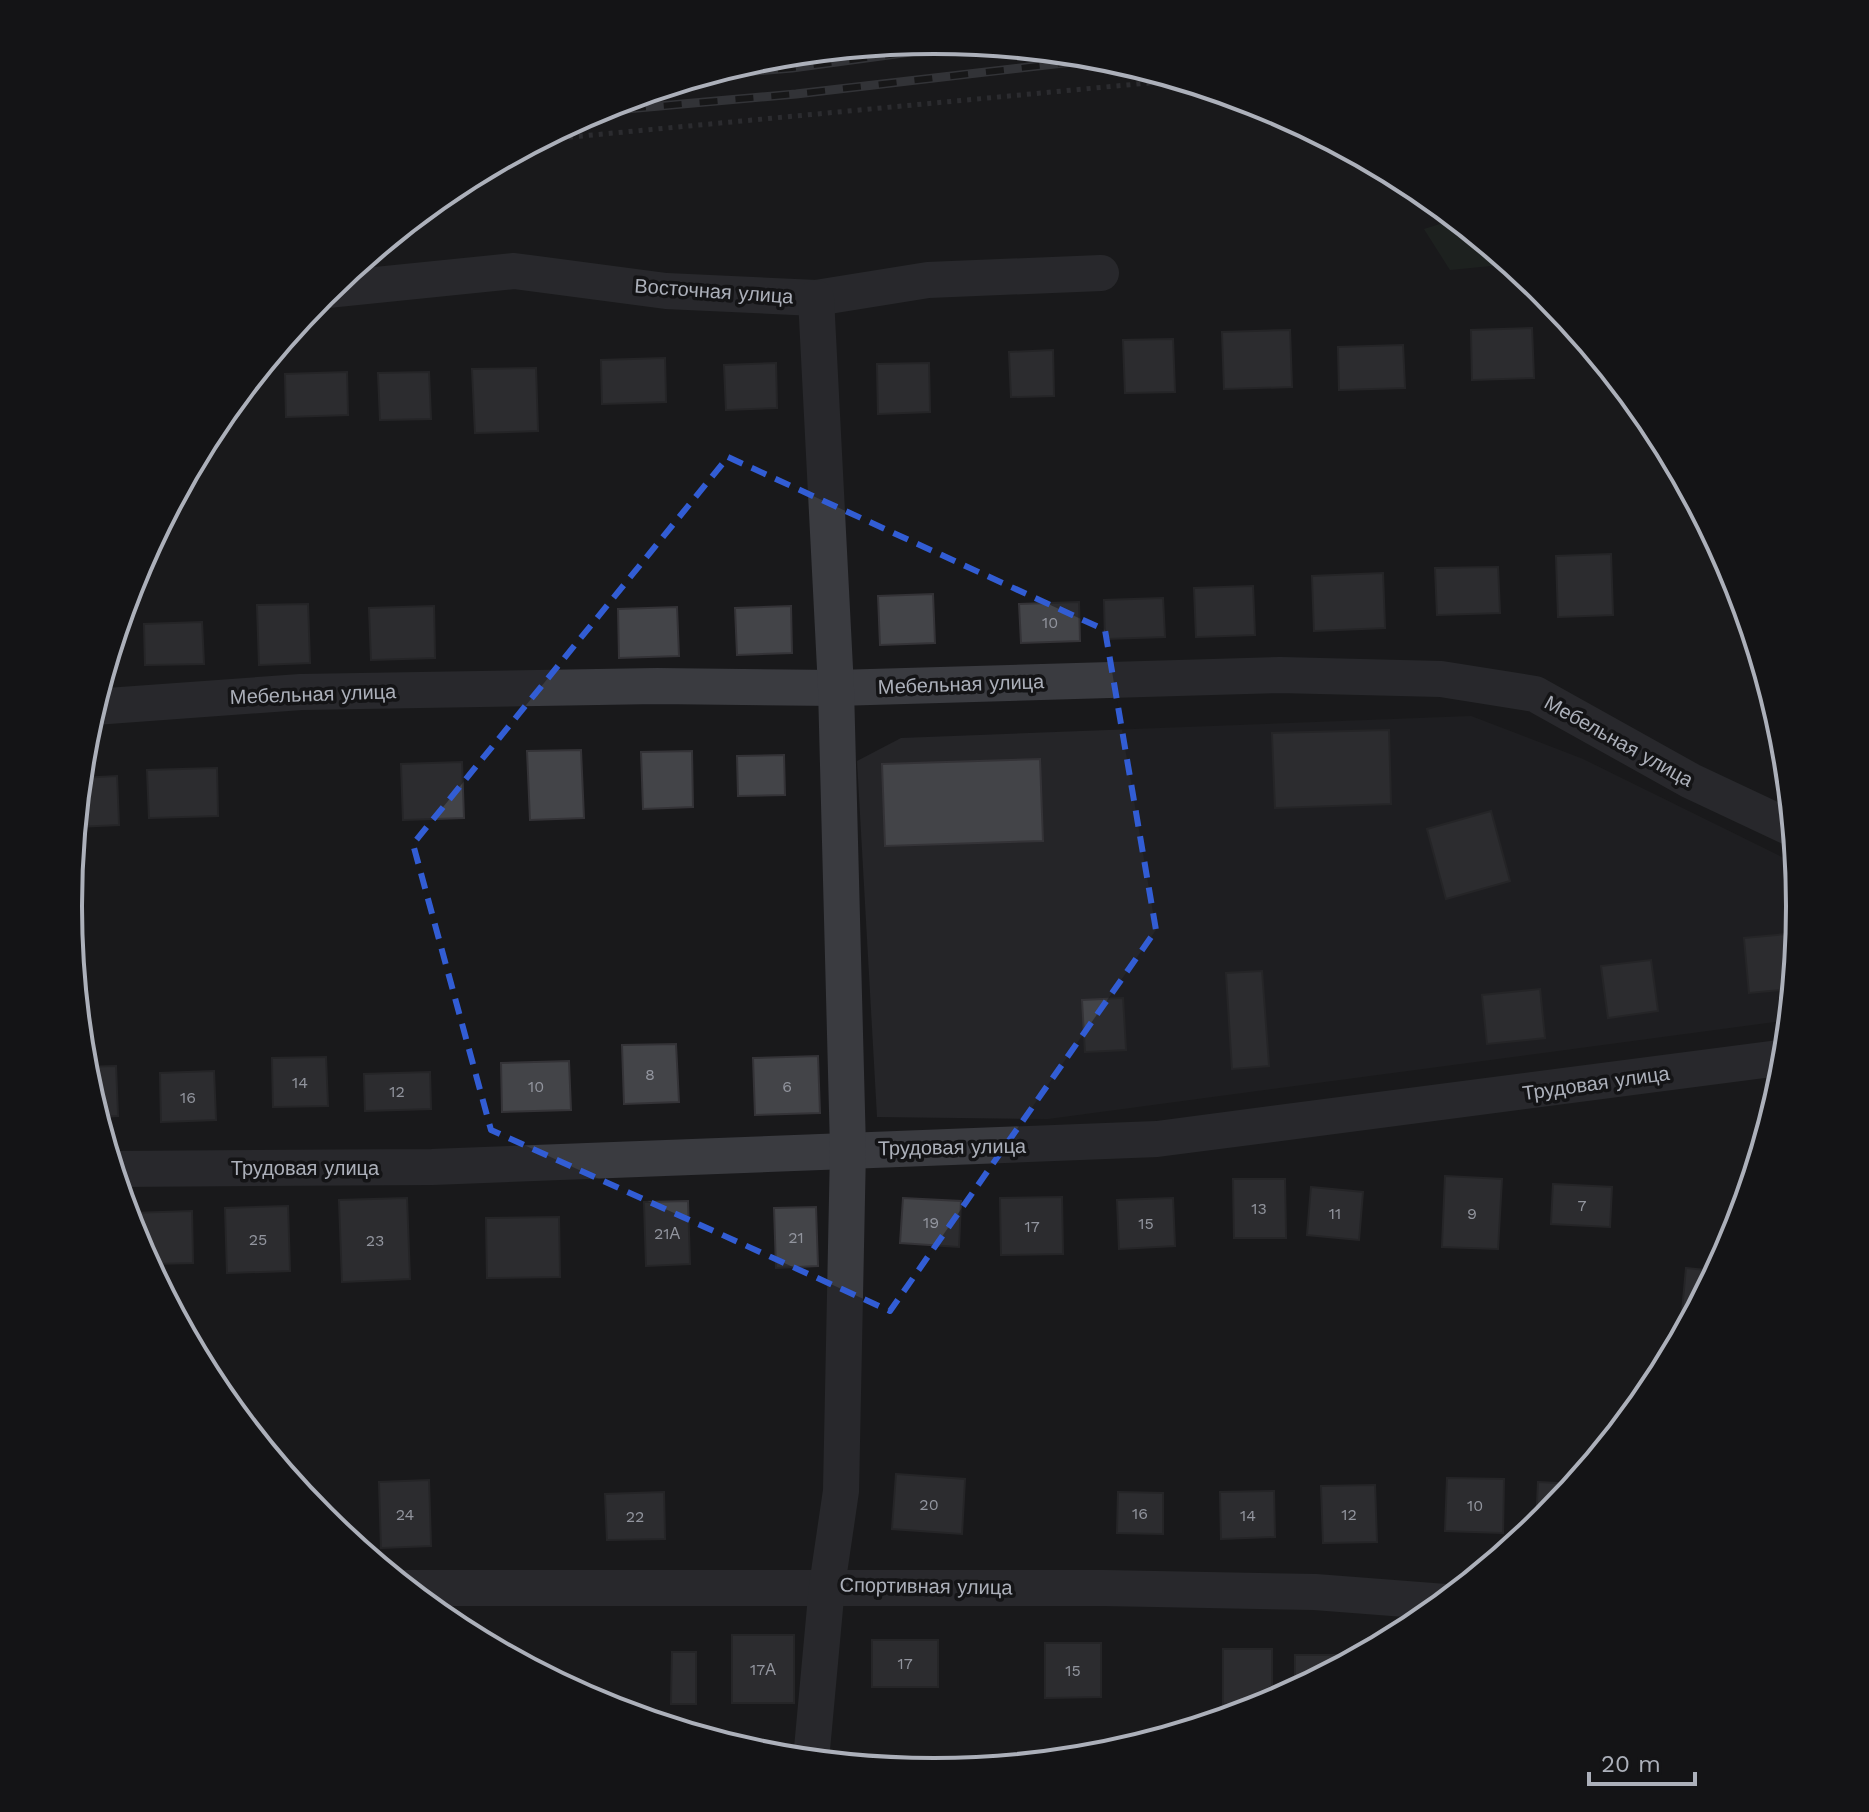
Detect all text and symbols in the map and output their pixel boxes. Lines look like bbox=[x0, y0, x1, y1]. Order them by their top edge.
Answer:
street label: Восточная улица bbox=[634, 273, 795, 309]
house number: 10 bbox=[1042, 613, 1058, 632]
street label: Мебельная улица bbox=[877, 669, 1045, 699]
street label: Мебельная улица bbox=[229, 679, 397, 709]
street label: Мебельная улица bbox=[1540, 690, 1698, 792]
street label: Трудовая улица bbox=[1521, 1061, 1672, 1105]
house number: 8 bbox=[645, 1065, 655, 1084]
house number: 14 bbox=[292, 1073, 308, 1092]
house number: 10 bbox=[528, 1077, 544, 1096]
house number: 6 bbox=[782, 1077, 792, 1096]
house number: 12 bbox=[389, 1082, 405, 1101]
house number: 16 bbox=[180, 1088, 196, 1107]
street label: Трудовая улица bbox=[878, 1134, 1027, 1160]
street label: Трудовая улица bbox=[231, 1156, 380, 1180]
house number: 7 bbox=[1578, 1196, 1587, 1215]
house number: 13 bbox=[1251, 1199, 1267, 1218]
house number: 11 bbox=[1329, 1204, 1341, 1223]
house number: 9 bbox=[1467, 1204, 1477, 1223]
house number: 19 bbox=[923, 1213, 939, 1232]
house number: 15 bbox=[1138, 1214, 1154, 1233]
house number: 17 bbox=[1024, 1217, 1040, 1236]
house number: 21А bbox=[654, 1224, 680, 1243]
house number: 21 bbox=[788, 1228, 804, 1247]
house number: 25 bbox=[249, 1230, 267, 1249]
house number: 23 bbox=[366, 1231, 384, 1250]
house number: 20 bbox=[919, 1495, 939, 1514]
house number: 10 bbox=[1467, 1496, 1483, 1515]
house number: 16 bbox=[1132, 1504, 1148, 1523]
house number: 24 bbox=[396, 1505, 415, 1524]
house number: 12 bbox=[1341, 1505, 1357, 1524]
house number: 14 bbox=[1240, 1506, 1256, 1525]
house number: 22 bbox=[626, 1507, 644, 1526]
street label: Спортивная улица bbox=[839, 1572, 1013, 1600]
house number: 17 bbox=[897, 1654, 913, 1673]
house number: 17А bbox=[750, 1660, 776, 1679]
house number: 15 bbox=[1065, 1661, 1081, 1680]
scale bar bbox=[1589, 1736, 1695, 1786]
text: 20 m bbox=[1601, 1750, 1661, 1778]

